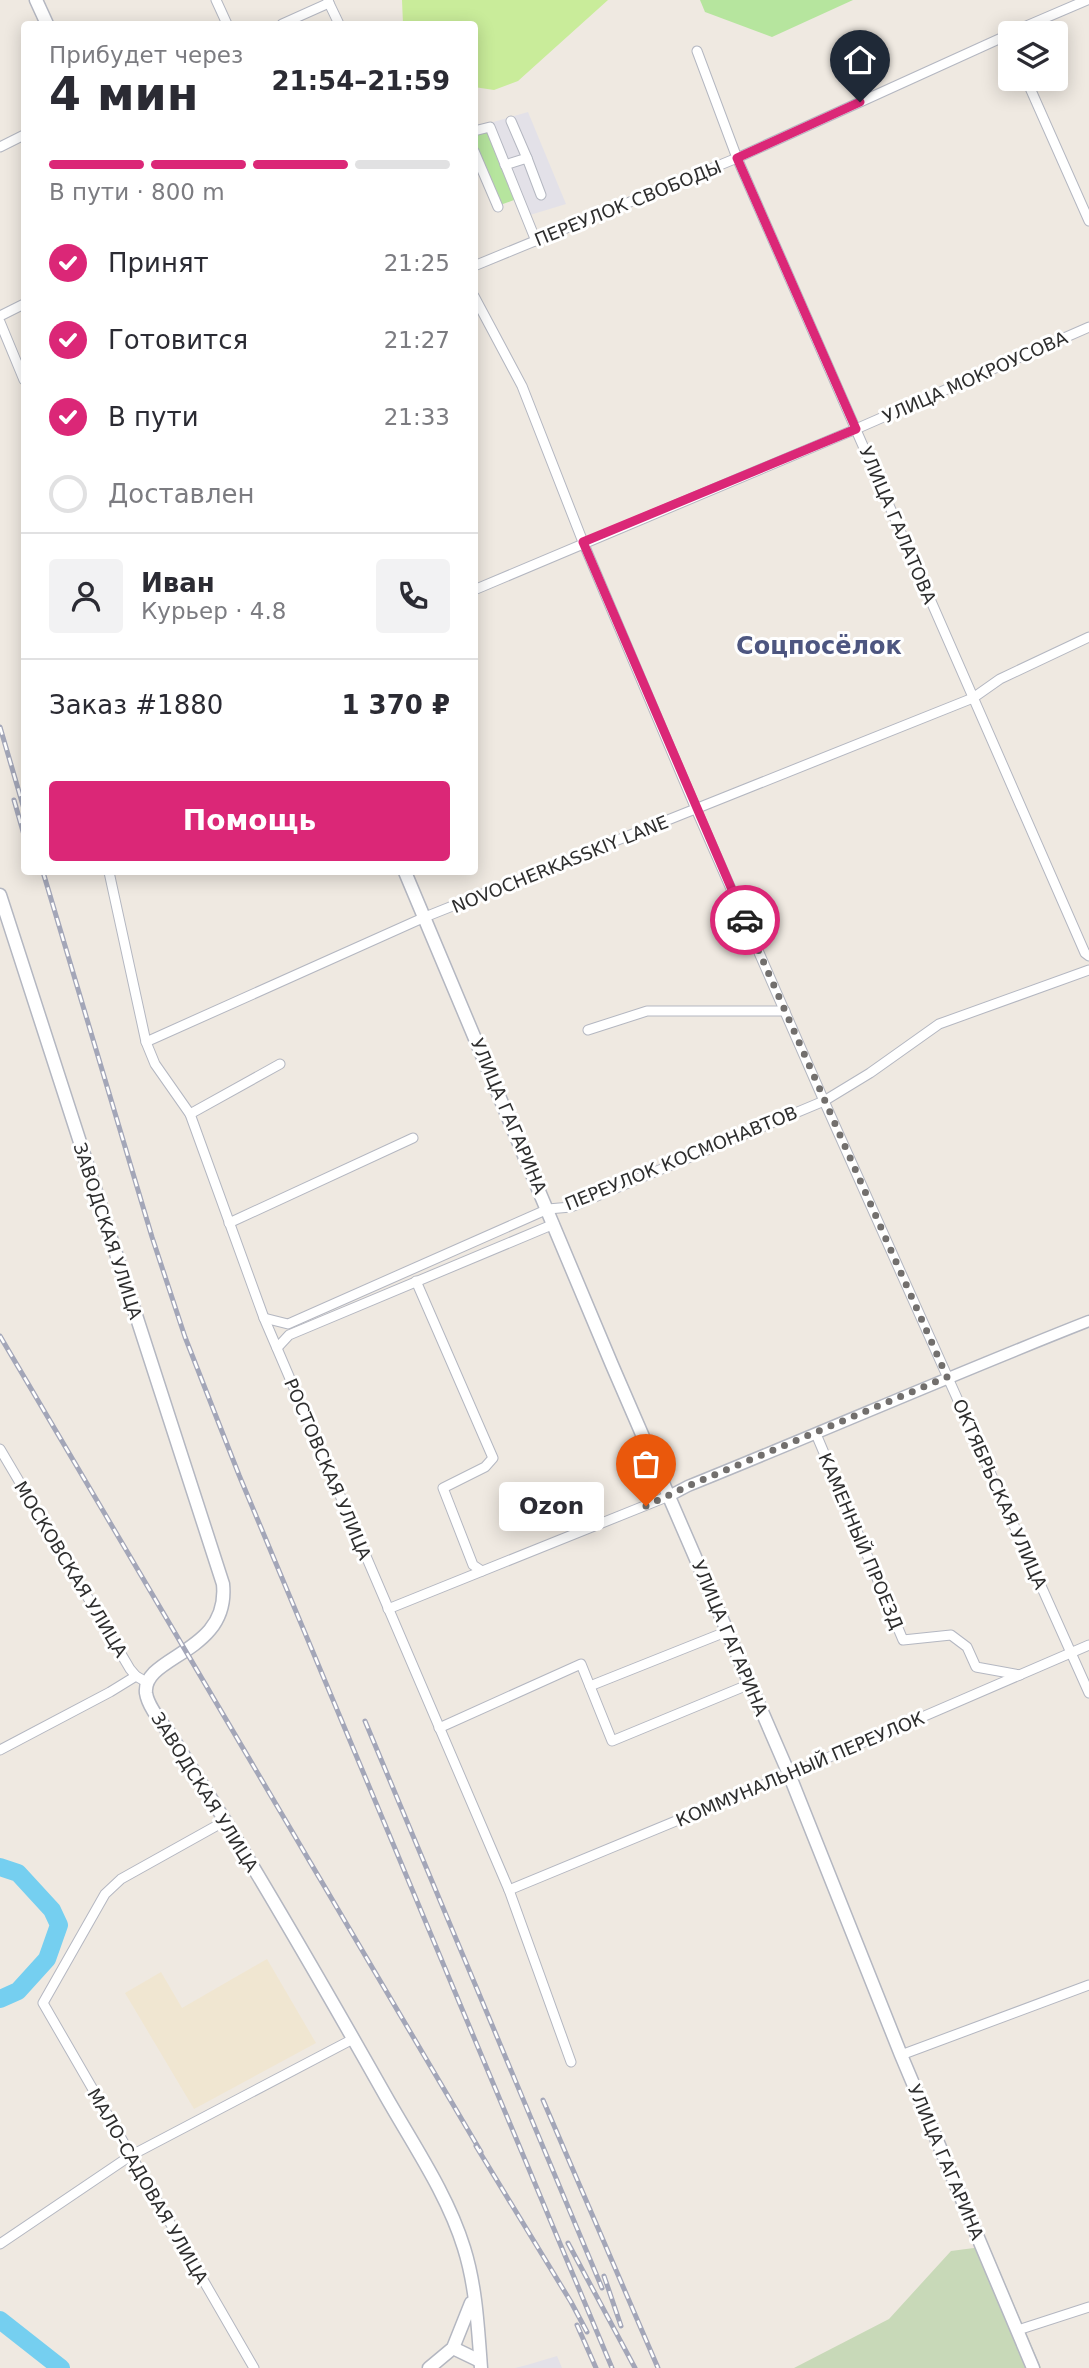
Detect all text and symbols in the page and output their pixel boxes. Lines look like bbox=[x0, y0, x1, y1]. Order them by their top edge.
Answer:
map controls bbox=[998, 21, 1068, 91]
button: layers bbox=[998, 21, 1068, 91]
pin bbox=[830, 30, 890, 102]
icon: home bbox=[841, 41, 879, 79]
text: Прибудет через bbox=[49, 42, 243, 68]
text: 21:54–21:59 bbox=[271, 66, 450, 96]
text: 4 мин bbox=[49, 67, 199, 121]
street label: ПЕРЕУЛОК СВОБОДЫ bbox=[531, 156, 725, 250]
text: В пути · 800 m bbox=[49, 179, 225, 205]
icon: check bbox=[49, 244, 87, 282]
text: Принят bbox=[108, 248, 209, 278]
text: 21:25 bbox=[384, 250, 450, 276]
icon: check bbox=[49, 321, 87, 359]
text: Готовится bbox=[108, 325, 248, 355]
street label: УЛИЦА МОКРОУСОВА bbox=[879, 326, 1071, 427]
text: 21:27 bbox=[384, 327, 450, 353]
icon: check bbox=[49, 398, 87, 436]
text: В пути bbox=[108, 402, 199, 432]
text: 21:33 bbox=[384, 404, 450, 430]
street label: УЛИЦА ГАЛАТОВА bbox=[855, 443, 941, 607]
text: Доставлен bbox=[108, 479, 255, 509]
button: person bbox=[49, 559, 123, 633]
button: phone bbox=[376, 559, 450, 633]
text: Иван bbox=[141, 568, 215, 598]
text: Курьер · 4.8 bbox=[141, 598, 286, 624]
district label: Соцпосёлок bbox=[736, 632, 902, 660]
text: Заказ #1880 bbox=[49, 690, 223, 720]
text: 1 370 ₽ bbox=[341, 690, 450, 720]
button: Помощь bbox=[49, 781, 450, 861]
street label: NOVOCHERKASSKIY LANE bbox=[449, 811, 671, 917]
courier bbox=[710, 885, 780, 955]
icon: car bbox=[726, 901, 764, 939]
street label: УЛИЦА ГАГАРИНА bbox=[467, 1035, 552, 1197]
street label: ПЕРЕУЛОК КОСМОНАВТОВ bbox=[562, 1102, 800, 1214]
street label: ЗАВОДСКАЯ УЛИЦА bbox=[69, 1140, 147, 1323]
street label: РОСТОВСКАЯ УЛИЦА bbox=[280, 1375, 376, 1564]
street label: ОКТЯБРЬСКАЯ УЛИЦА bbox=[948, 1396, 1052, 1593]
pin bbox=[616, 1434, 676, 1506]
icon: bag bbox=[627, 1445, 665, 1483]
street label: КАМЕННЫЙ ПРОЕЗД bbox=[814, 1450, 908, 1632]
street label: МОСКОВСКАЯ УЛИЦА bbox=[10, 1477, 132, 1661]
callout: Ozon bbox=[499, 1482, 604, 1530]
text: Ozon bbox=[519, 1493, 584, 1519]
street label: УЛИЦА ГАГАРИНА bbox=[688, 1557, 773, 1719]
street label: КОММУНАЛЬНЫЙ ПЕРЕУЛОК bbox=[673, 1707, 928, 1831]
street label: ЗАВОДСКАЯ УЛИЦА bbox=[147, 1708, 263, 1876]
street label: УЛИЦА ГАГАРИНА bbox=[904, 2081, 989, 2243]
street label: МАЛО-САДОВАЯ УЛИЦА bbox=[83, 2084, 213, 2288]

